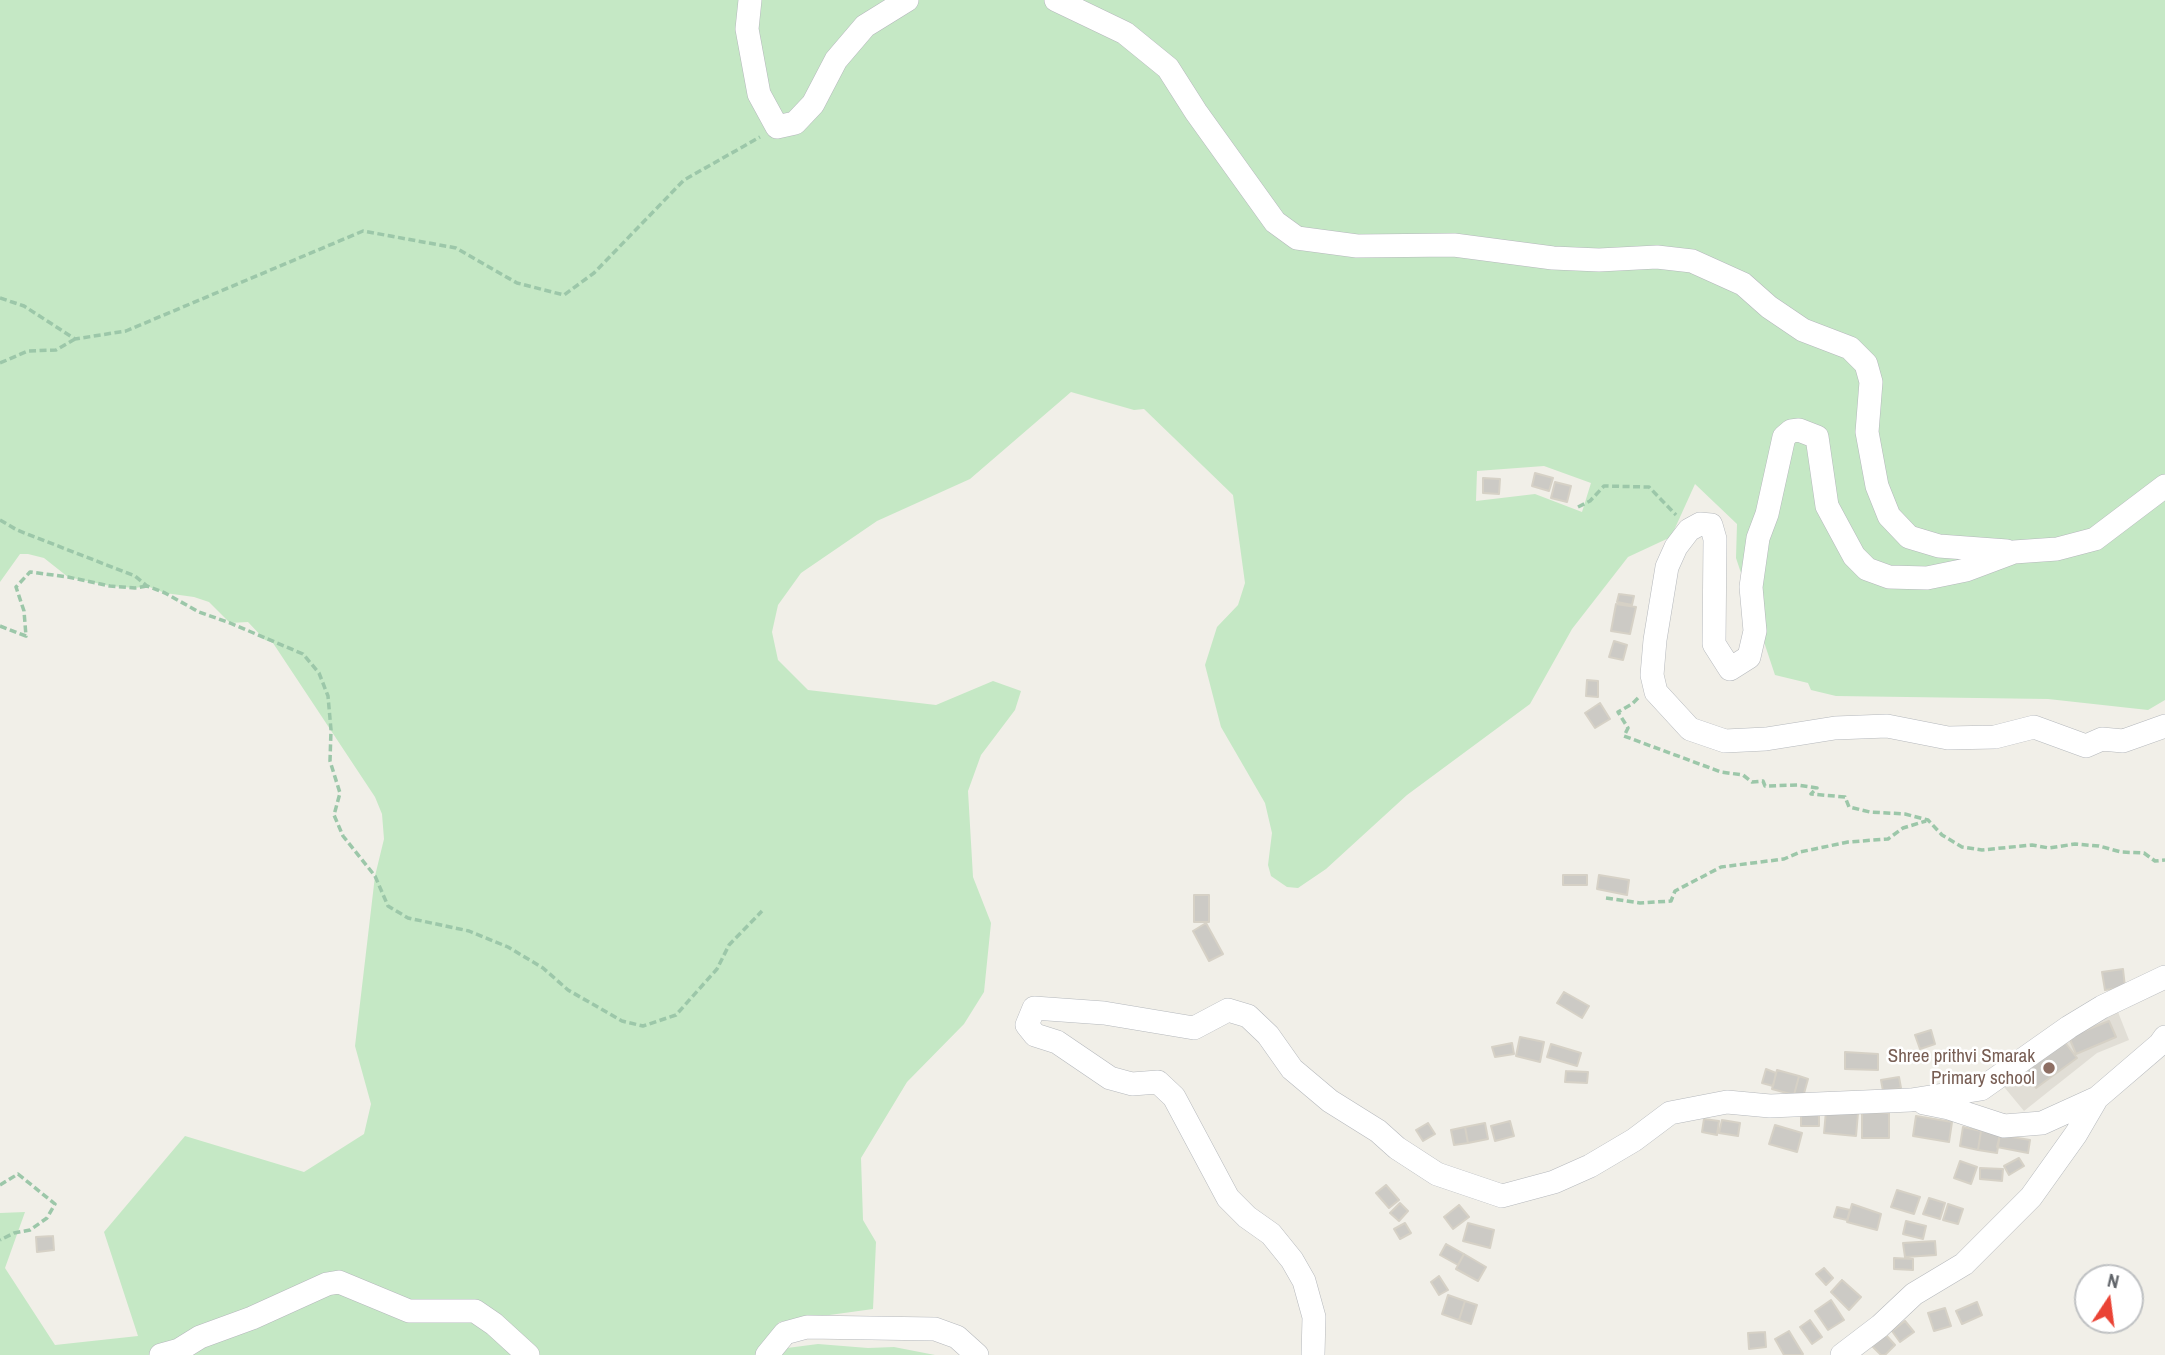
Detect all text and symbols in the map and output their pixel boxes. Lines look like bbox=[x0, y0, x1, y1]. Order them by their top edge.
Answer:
place label: Shree prithvi Smarak Primary school bbox=[1888, 1046, 2035, 1090]
marker: Shree prithvi Smarak Primary school bbox=[2041, 1060, 2057, 1076]
north arrow bbox=[2074, 1264, 2144, 1334]
text: N bbox=[2105, 1267, 2122, 1294]

